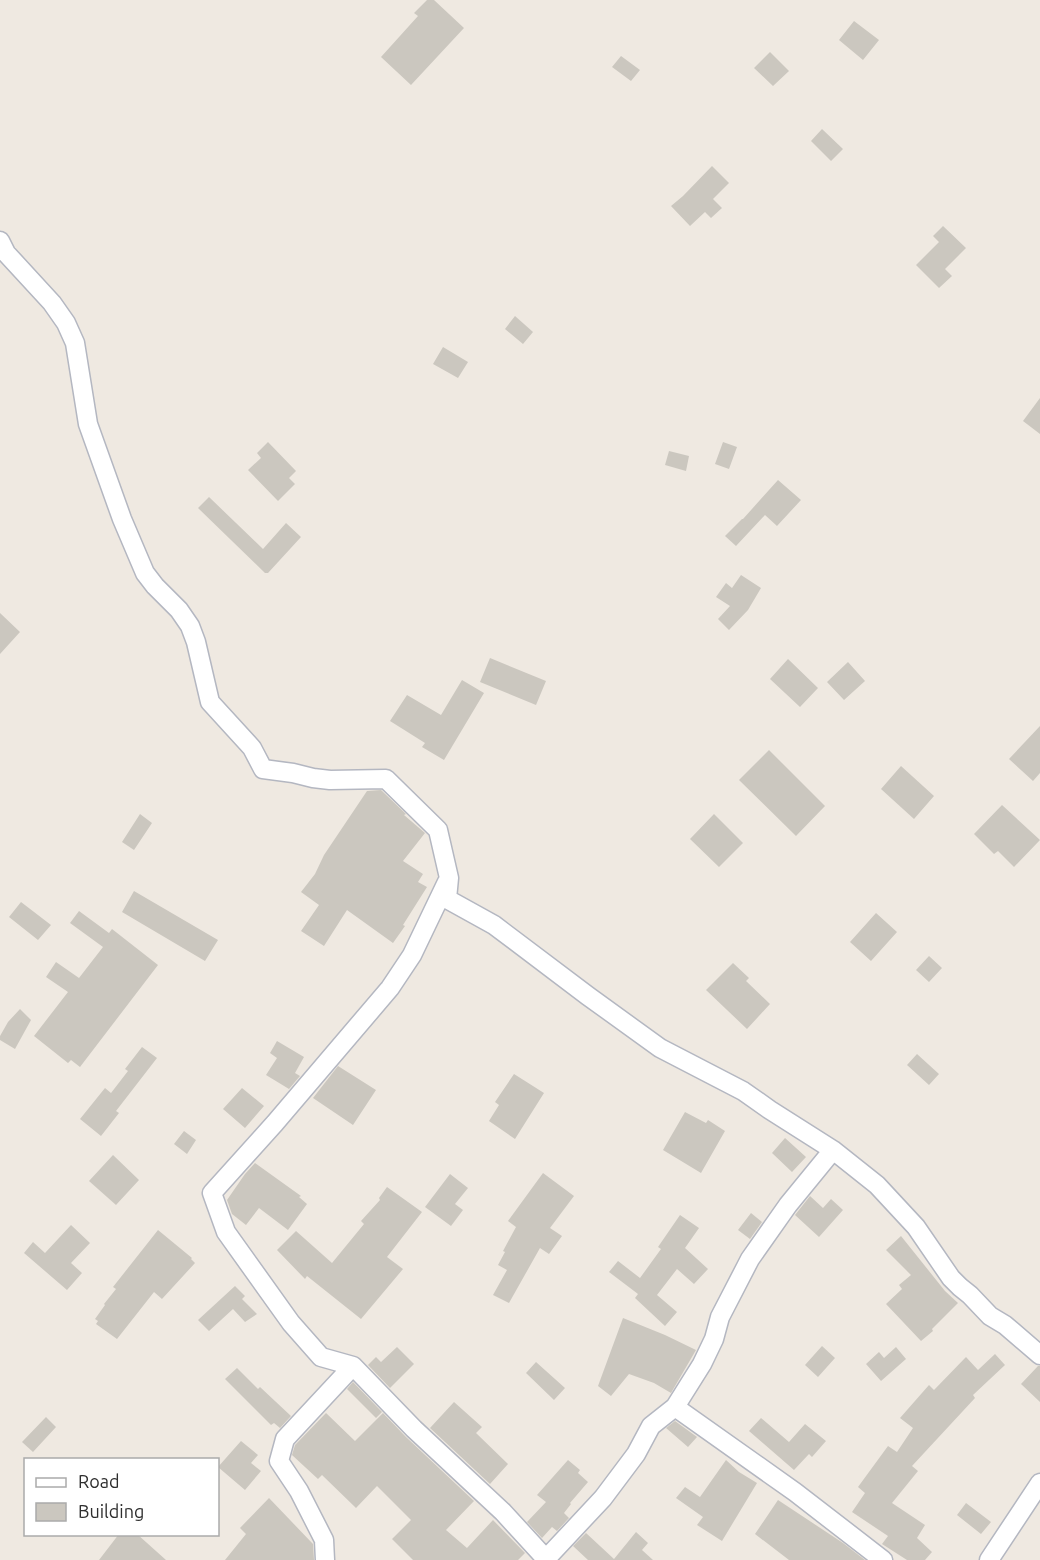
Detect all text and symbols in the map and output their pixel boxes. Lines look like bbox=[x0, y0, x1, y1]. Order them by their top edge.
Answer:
legend bbox=[24, 1458, 219, 1536]
text: Road bbox=[78, 1471, 120, 1491]
text: Building bbox=[78, 1501, 144, 1521]

